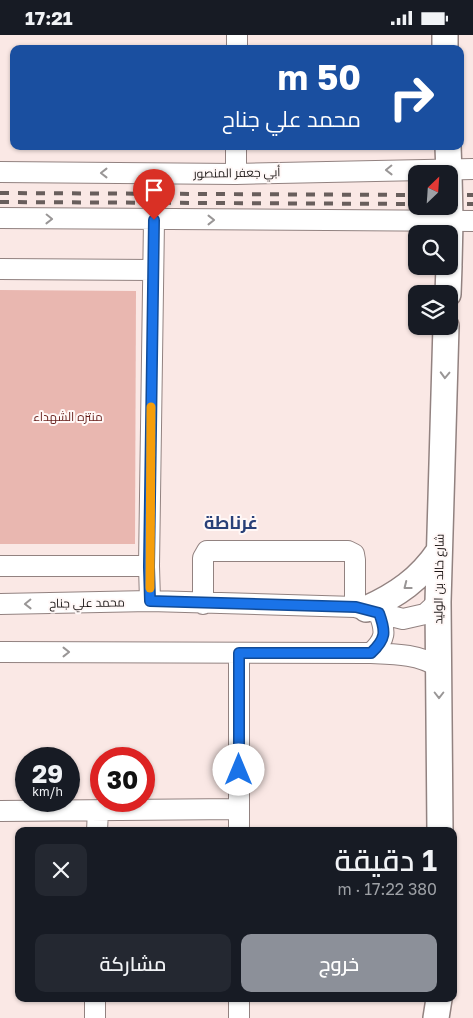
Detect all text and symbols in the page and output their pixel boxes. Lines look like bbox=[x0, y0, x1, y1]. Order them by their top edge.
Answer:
text: 17:21 bbox=[25, 6, 73, 29]
text: 50 m bbox=[277, 56, 361, 98]
icon: right bbox=[379, 65, 444, 130]
text: محمد علي جناح bbox=[222, 105, 361, 132]
street label: أبي جعفر المنصور bbox=[192, 164, 281, 184]
one-way arrow bbox=[385, 164, 393, 175]
north arrow bbox=[408, 165, 458, 215]
map controls bbox=[408, 165, 458, 335]
one-way arrow bbox=[100, 168, 108, 178]
pin bbox=[133, 169, 175, 220]
icon: arrive bbox=[140, 176, 168, 204]
one-way arrow bbox=[45, 214, 53, 224]
one-way arrow bbox=[208, 215, 215, 225]
button: search bbox=[408, 225, 458, 275]
button: layers bbox=[408, 285, 458, 335]
one-way arrow bbox=[439, 371, 450, 379]
park label: منتزه الشهداء bbox=[33, 409, 103, 424]
district label: غرناطة bbox=[204, 511, 258, 534]
street label: شارع خالد بن الوليد bbox=[430, 534, 448, 624]
one-way arrow bbox=[403, 580, 413, 589]
street label: محمد علي جناح bbox=[49, 594, 125, 614]
one-way arrow bbox=[24, 599, 32, 609]
one-way arrow bbox=[62, 647, 70, 657]
one-way arrow bbox=[434, 692, 444, 699]
position arrow bbox=[212, 743, 264, 795]
speed limit sign: 30 bbox=[90, 747, 155, 812]
text: 29 bbox=[32, 758, 63, 789]
text: km/h bbox=[32, 784, 63, 799]
text: 1 دقيقة bbox=[334, 842, 437, 878]
button: close bbox=[35, 844, 87, 896]
text: 380 m · 17:22 bbox=[337, 879, 437, 899]
button: مشاركة bbox=[35, 934, 231, 992]
button: خروج bbox=[241, 934, 437, 992]

